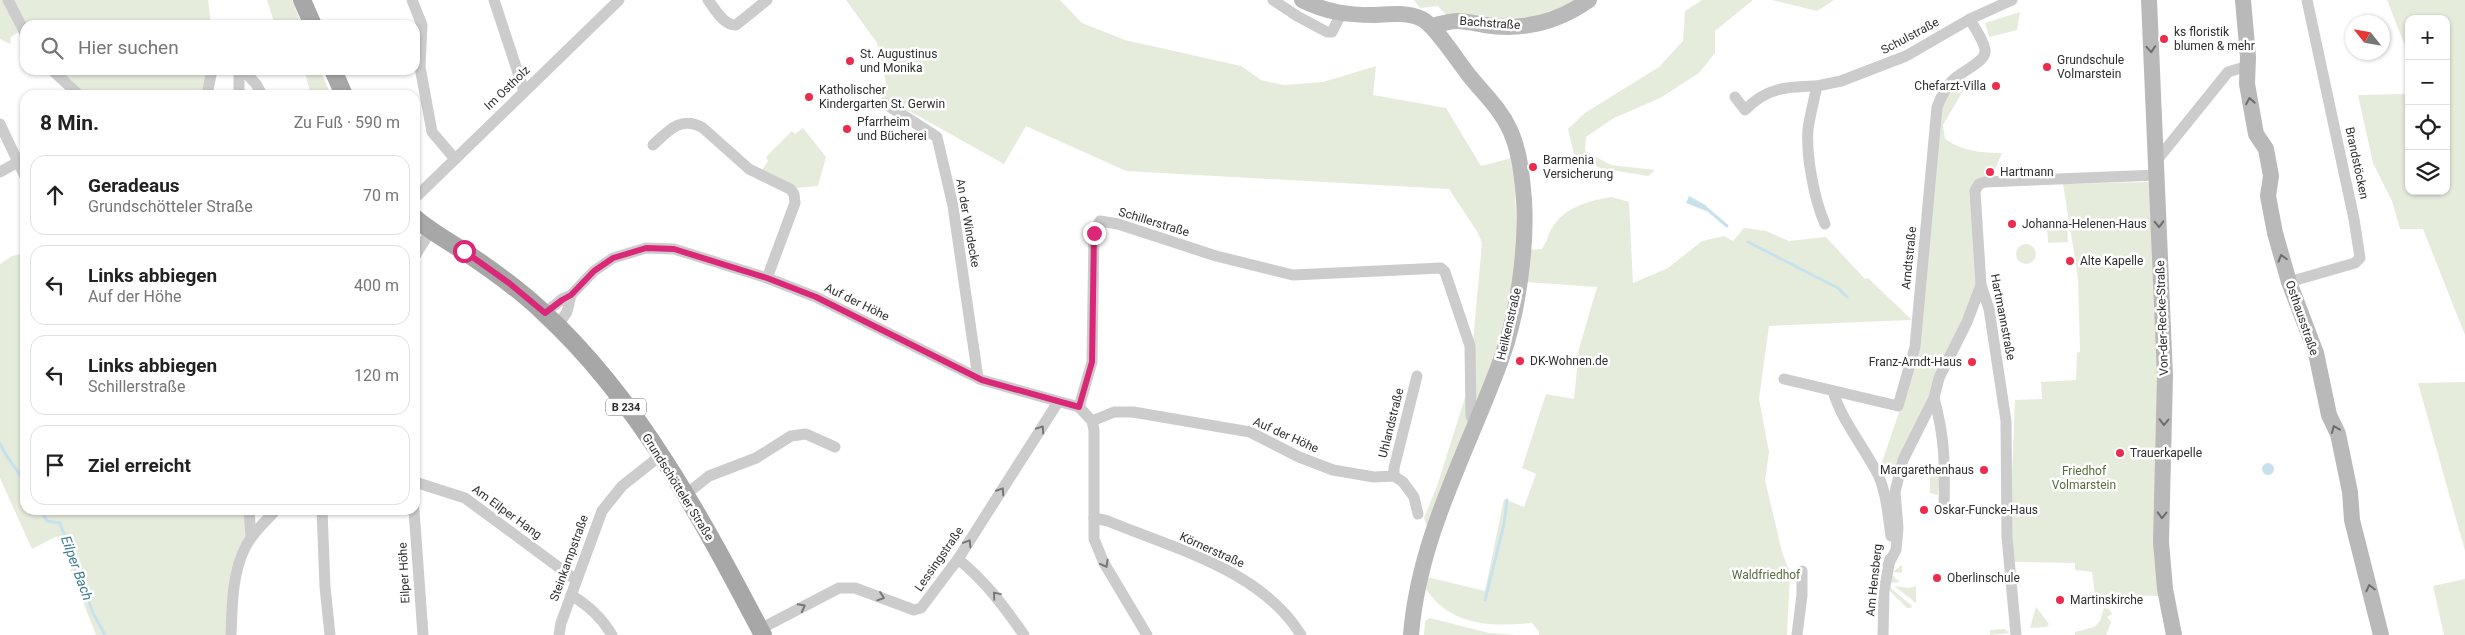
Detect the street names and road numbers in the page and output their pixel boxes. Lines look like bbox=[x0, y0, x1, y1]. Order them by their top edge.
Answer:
street label: Bachstraße bbox=[1459, 14, 1521, 32]
street label: Schulstraße bbox=[1879, 15, 1941, 57]
street label: Im Ostholz bbox=[481, 63, 533, 113]
street label: Brandstöcken bbox=[2343, 126, 2371, 200]
street label: An der Windecke bbox=[953, 178, 983, 268]
street label: Schillerstraße bbox=[1117, 205, 1191, 239]
street label: Arndtstraße bbox=[1899, 226, 1919, 290]
street label: Von-der-Recke-Straße bbox=[2153, 260, 2171, 376]
street label: Hartmannstraße bbox=[1988, 273, 2018, 361]
street label: Osthausstraße bbox=[2283, 279, 2321, 357]
street label: Auf der Höhe bbox=[822, 280, 892, 324]
street label: Heilkenstraße bbox=[1494, 287, 1524, 361]
street label: Uhlandstraße bbox=[1376, 387, 1406, 459]
road number: B 234 bbox=[606, 398, 646, 416]
street label: Auf der Höhe bbox=[1251, 414, 1321, 456]
street label: Grundschötteler Straße bbox=[639, 431, 717, 543]
street label: Am Eilper Hang bbox=[469, 482, 545, 542]
street label: Steinkampstraße bbox=[547, 513, 591, 603]
street label: Lessingstraße bbox=[912, 524, 966, 594]
street label: Körnerstraße bbox=[1177, 530, 1247, 570]
street label: Eilper Höhe bbox=[395, 542, 413, 604]
street label: Am Hensberg bbox=[1863, 543, 1885, 617]

